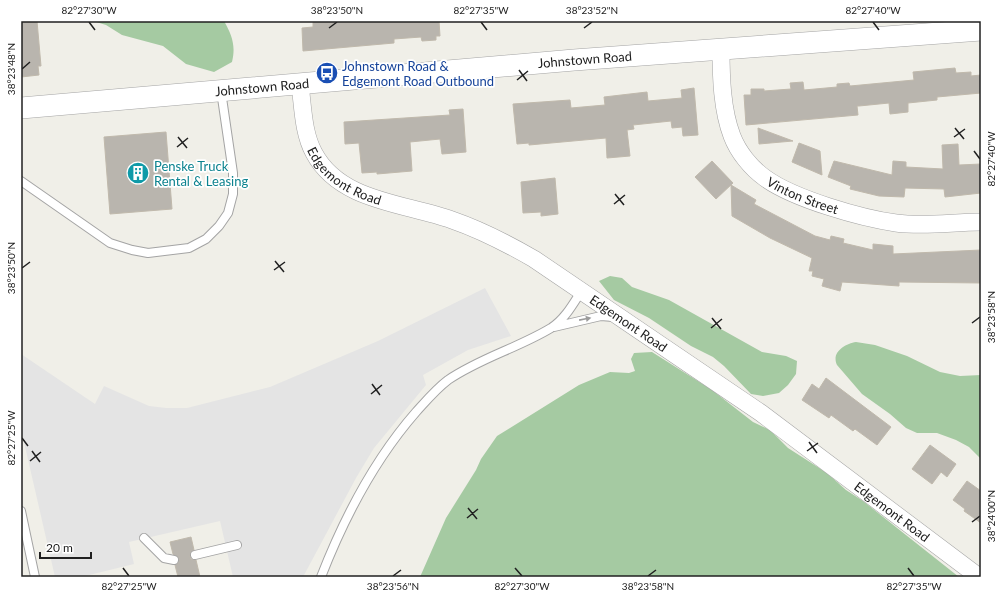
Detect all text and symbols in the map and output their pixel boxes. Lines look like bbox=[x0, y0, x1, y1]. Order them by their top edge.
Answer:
text: 82°27'30"W bbox=[61, 4, 117, 16]
text: 38°23'50"N bbox=[311, 4, 363, 16]
text: 82°27'35"W bbox=[453, 4, 509, 16]
text: 38°23'52"N bbox=[566, 4, 618, 16]
text: 82°27'40"W bbox=[845, 4, 901, 16]
text: 38°23'48"N bbox=[5, 43, 17, 95]
street label: Johnstown Road bbox=[537, 48, 633, 71]
place label: Johnstown Road & Edgemont Road Outbound bbox=[342, 58, 494, 89]
bus stop icon: Johnstown Road & Edgemont Road Outbound bbox=[314, 60, 340, 86]
street label: Johnstown Road bbox=[214, 75, 310, 99]
text: 82°27'40"W bbox=[985, 131, 997, 187]
street label: Edgemont Road bbox=[304, 144, 383, 208]
place label: Penske Truck Rental & Leasing bbox=[154, 158, 248, 189]
building icon: Penske Truck Rental & Leasing bbox=[125, 160, 151, 186]
street label: Vinton Street bbox=[764, 173, 841, 217]
text: 38°23'50"N bbox=[5, 242, 17, 294]
street label: Edgemont Road bbox=[587, 291, 670, 355]
text: 38°23'58"N bbox=[985, 291, 997, 343]
one-way arrow bbox=[579, 316, 592, 322]
text: 82°27'25"W bbox=[5, 410, 17, 466]
street label: Edgemont Road bbox=[851, 478, 933, 545]
text: 38°24'00"N bbox=[985, 490, 997, 542]
scale bar bbox=[40, 534, 91, 560]
text: 20 m bbox=[46, 540, 73, 555]
text: 82°27'25"W bbox=[101, 580, 157, 592]
text: 38°23'56"N bbox=[367, 580, 419, 592]
text: 82°27'30"W bbox=[494, 580, 550, 592]
text: 38°23'58"N bbox=[622, 580, 674, 592]
text: 82°27'35"W bbox=[886, 580, 942, 592]

